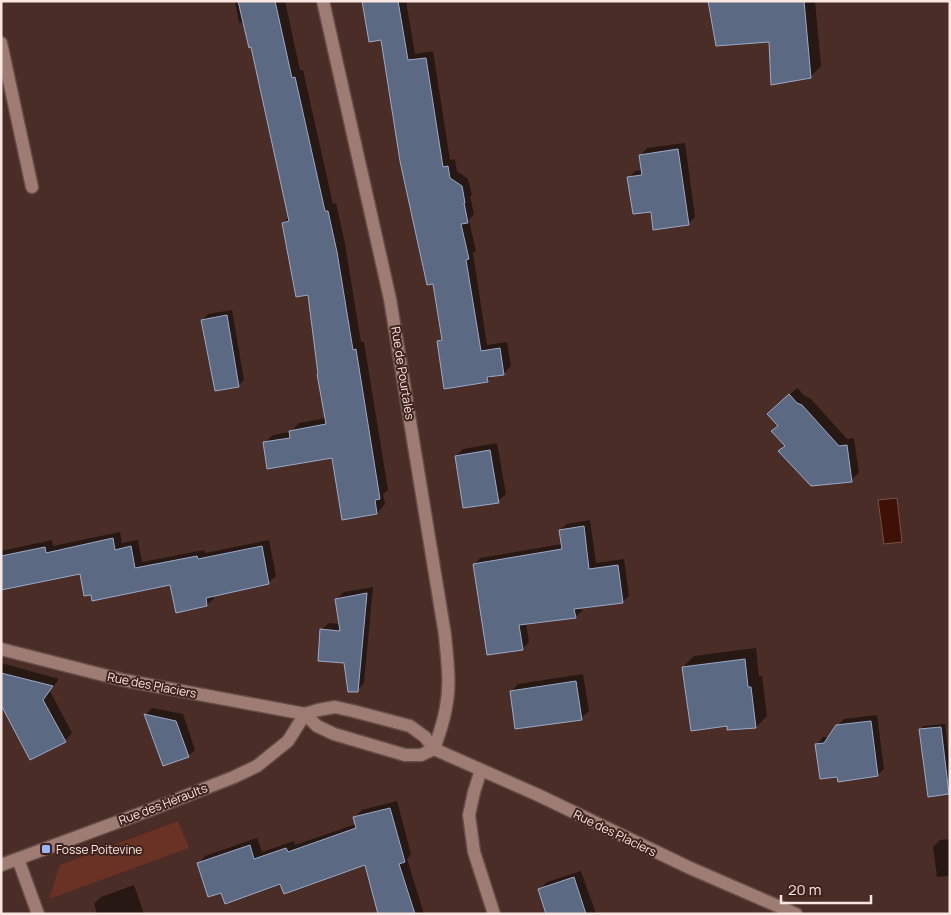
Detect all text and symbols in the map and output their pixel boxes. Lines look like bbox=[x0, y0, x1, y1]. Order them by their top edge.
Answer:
street label: Rue de Pourtalès bbox=[387, 325, 419, 421]
street label: Rue des Placiers bbox=[106, 668, 198, 702]
street label: Rue des Héraults bbox=[116, 779, 210, 829]
street label: Rue des Placiers bbox=[571, 806, 659, 860]
place label: Fosse Poitevine bbox=[56, 841, 142, 858]
marker: Fosse Poitevine bbox=[40, 843, 52, 855]
scale bar bbox=[781, 872, 871, 904]
text: 20 m bbox=[788, 879, 821, 900]

